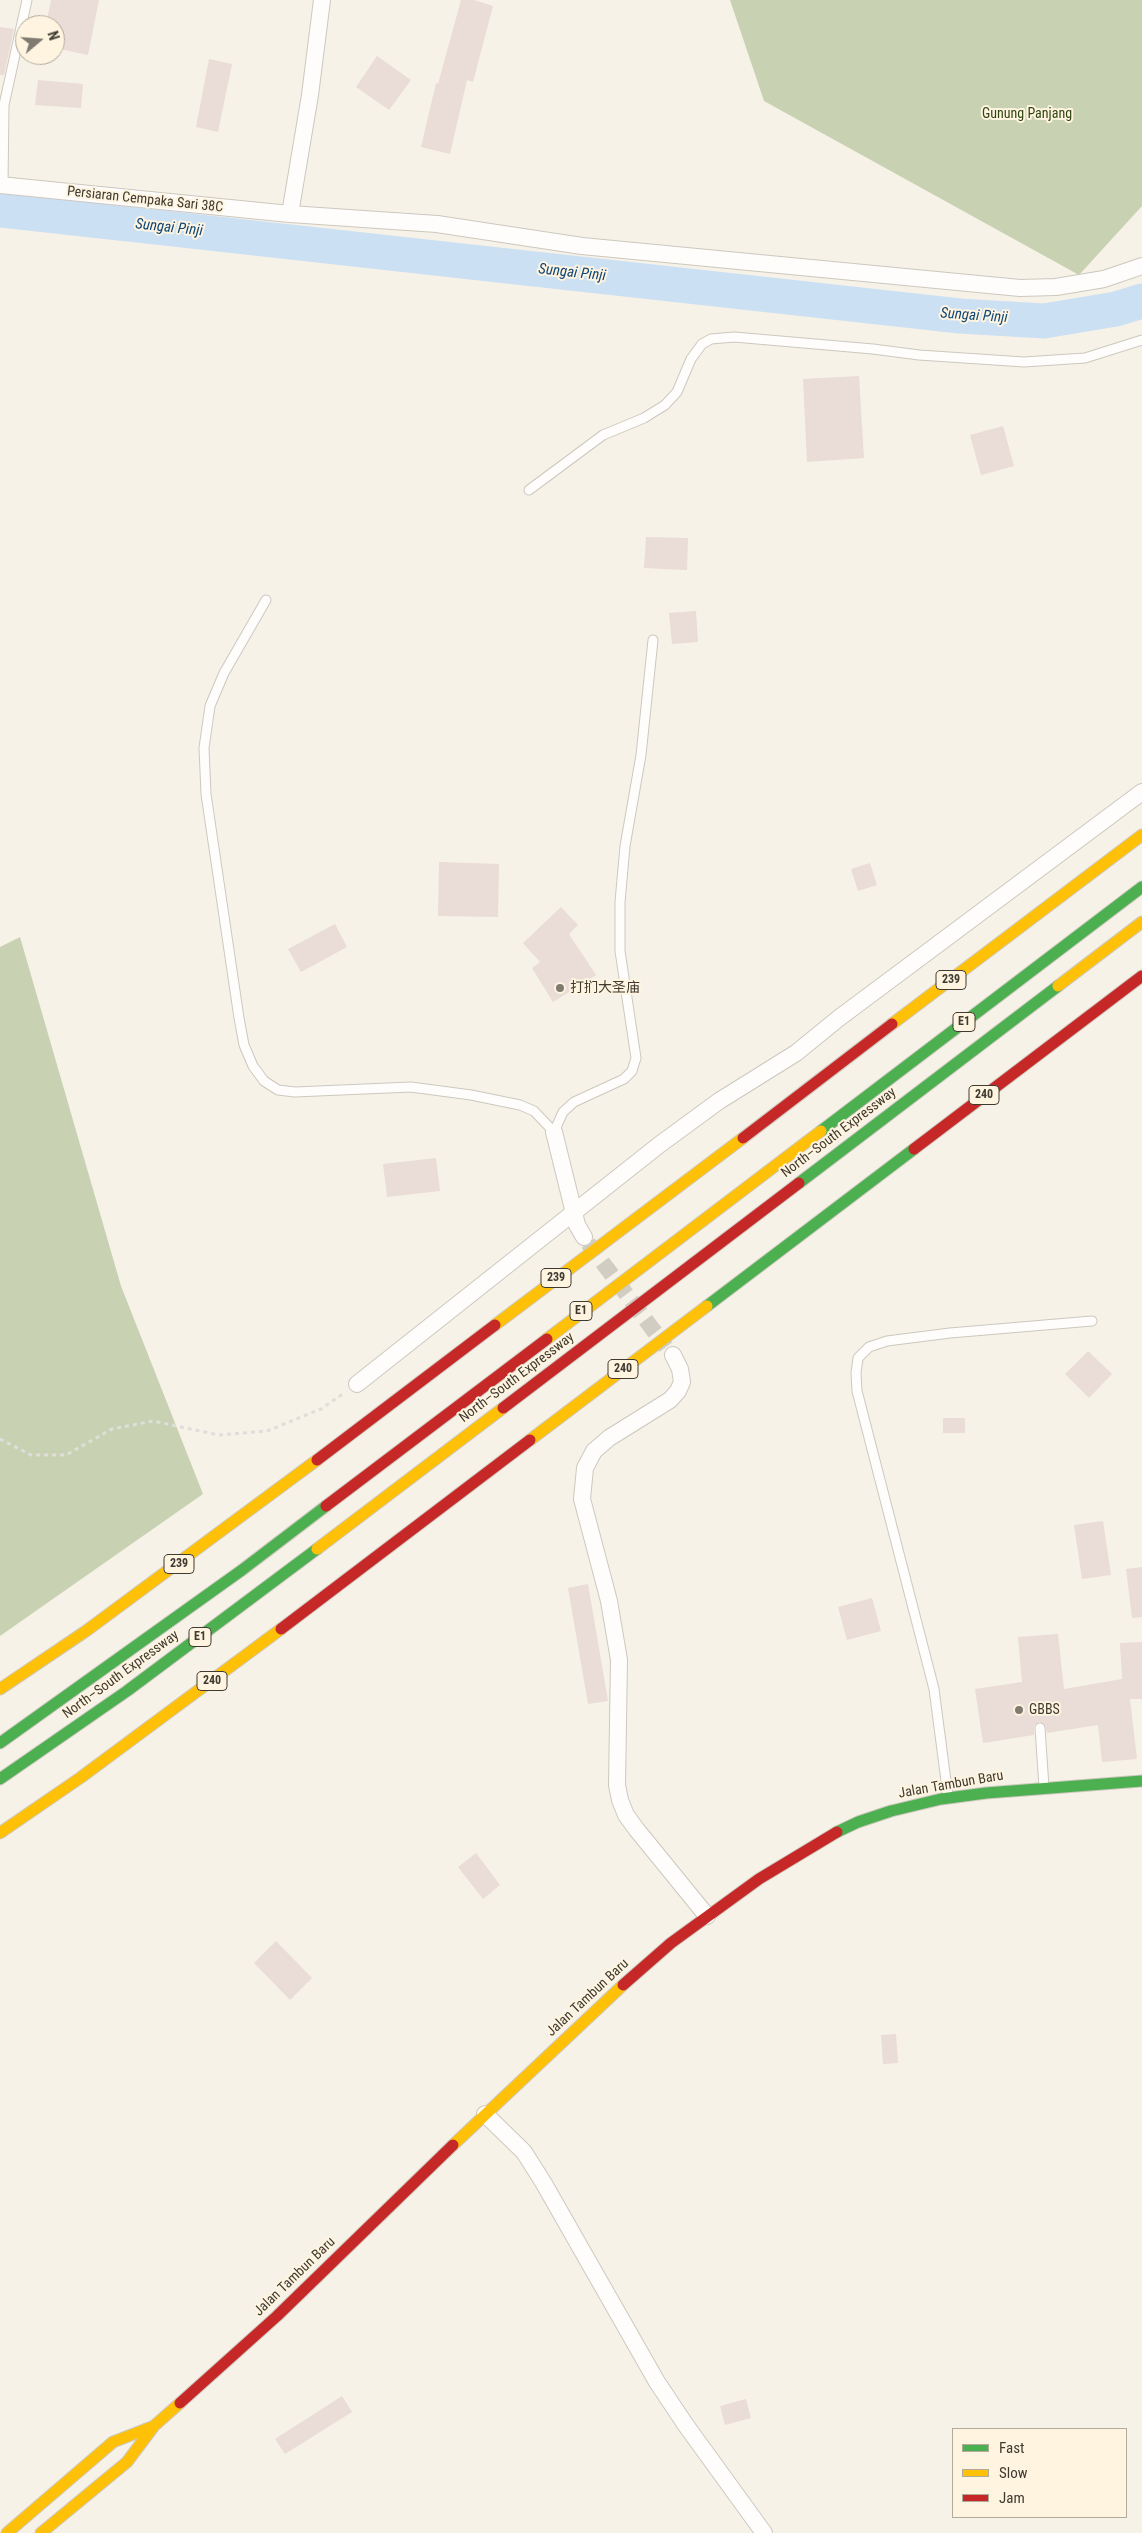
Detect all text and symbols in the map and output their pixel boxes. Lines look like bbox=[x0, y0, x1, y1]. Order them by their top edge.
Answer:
north arrow bbox=[15, 15, 65, 65]
text: N bbox=[44, 29, 62, 42]
park label: Gunung Panjang bbox=[982, 106, 1072, 122]
street label: Persiaran Cempaka Sari 38C bbox=[66, 183, 224, 217]
water label: Sungai Pinji bbox=[134, 216, 204, 240]
water label: Sungai Pinji bbox=[537, 261, 607, 285]
water label: Sungai Pinji bbox=[940, 305, 1008, 327]
road number: 239 bbox=[936, 970, 966, 990]
place label: 打扪大圣庙 bbox=[570, 980, 640, 996]
marker: 打扪大圣庙 bbox=[554, 982, 566, 994]
road number: E1 bbox=[953, 1012, 975, 1032]
street label: North–South Expressway bbox=[778, 1084, 900, 1182]
road number: 240 bbox=[969, 1086, 999, 1104]
road number: 239 bbox=[541, 1268, 571, 1288]
road number: E1 bbox=[570, 1302, 592, 1320]
street label: North–South Expressway bbox=[456, 1329, 578, 1427]
road number: 240 bbox=[608, 1360, 638, 1378]
road number: 239 bbox=[164, 1555, 194, 1574]
street label: North–South Expressway bbox=[60, 1627, 182, 1723]
road number: E1 bbox=[189, 1628, 211, 1646]
road number: 240 bbox=[197, 1672, 227, 1690]
place label: GBBS bbox=[1029, 1702, 1060, 1718]
marker: GBBS bbox=[1013, 1704, 1025, 1716]
street label: Jalan Tambun Baru bbox=[897, 1768, 1005, 1802]
street label: Jalan Tambun Baru bbox=[543, 1956, 633, 2040]
street label: Jalan Tambun Baru bbox=[251, 2234, 339, 2320]
legend bbox=[952, 2428, 1127, 2518]
text: Fast bbox=[999, 2439, 1024, 2457]
text: Slow bbox=[999, 2464, 1028, 2482]
text: Jam bbox=[999, 2489, 1025, 2507]

